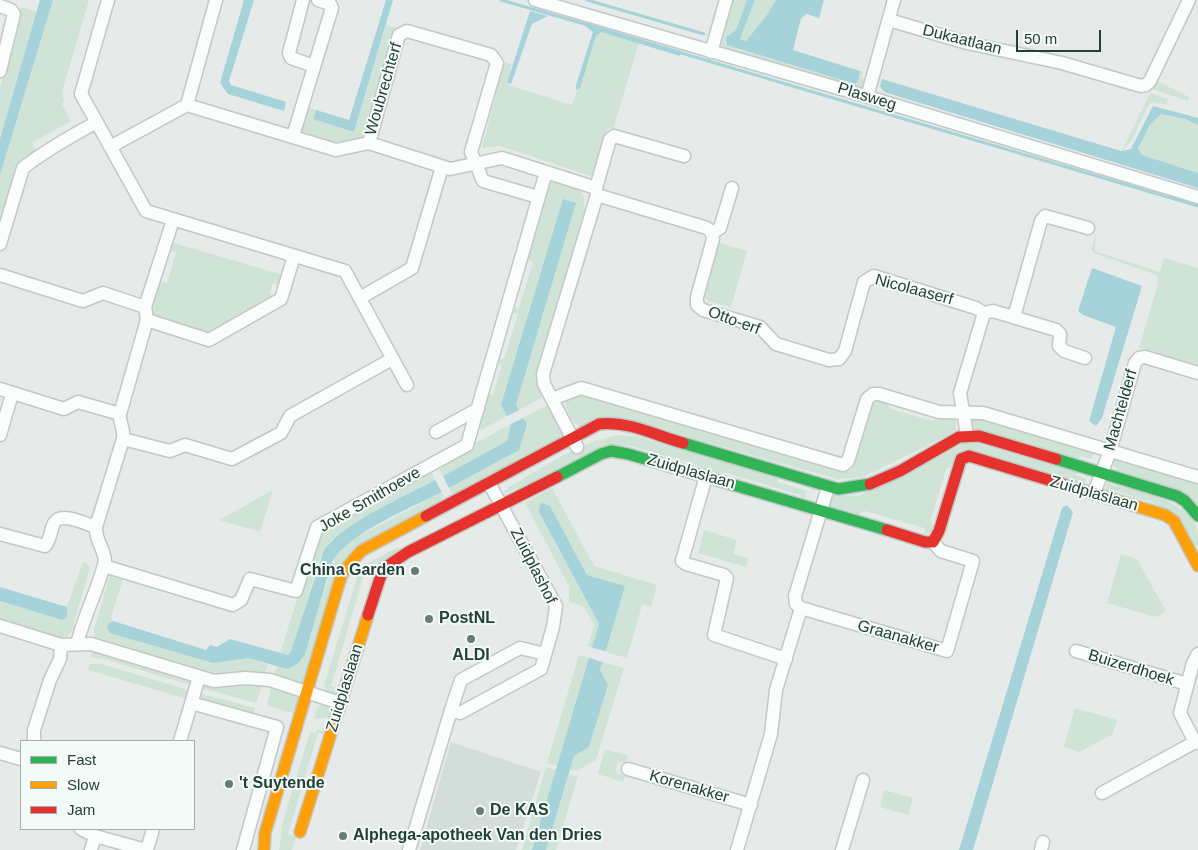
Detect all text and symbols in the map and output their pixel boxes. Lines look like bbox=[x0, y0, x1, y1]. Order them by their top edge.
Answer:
scale bar bbox=[1018, 20, 1103, 52]
street label: Dukaatlaan bbox=[920, 21, 1004, 59]
text: 50 m bbox=[1024, 30, 1057, 47]
street label: Woubrechterf bbox=[362, 40, 406, 138]
street label: Plasweg bbox=[835, 79, 899, 115]
street label: Nicolaaserf bbox=[873, 270, 955, 310]
street label: Otto-erf bbox=[705, 303, 763, 339]
street label: Machtelderf bbox=[1100, 367, 1142, 453]
street label: Zuidplaslaan bbox=[645, 450, 737, 494]
street label: Joke Smithoeve bbox=[316, 463, 424, 537]
street label: Zuidplaslaan bbox=[1048, 472, 1140, 516]
street label: Zuidplashof bbox=[506, 525, 560, 607]
place label: China Garden bbox=[300, 561, 405, 581]
marker: China Garden bbox=[409, 565, 421, 577]
place label: PostNL bbox=[439, 609, 495, 629]
marker: PostNL bbox=[423, 613, 435, 625]
street label: Graanakker bbox=[855, 616, 941, 658]
marker: ALDI bbox=[465, 633, 477, 645]
street label: Zuidplaslaan bbox=[323, 642, 367, 734]
place label: ALDI bbox=[452, 646, 490, 666]
street label: Buizerdhoek bbox=[1086, 646, 1176, 690]
legend bbox=[20, 740, 195, 830]
text: Fast bbox=[67, 751, 96, 768]
street label: Korenakker bbox=[647, 766, 731, 808]
place label: 't Suytende bbox=[239, 774, 325, 794]
text: Slow bbox=[67, 776, 100, 793]
marker: 't Suytende bbox=[223, 778, 235, 790]
text: Jam bbox=[67, 801, 95, 818]
place label: De KAS bbox=[490, 801, 549, 821]
marker: De KAS bbox=[474, 805, 486, 817]
place label: Alphega-apotheek Van den Dries bbox=[353, 826, 602, 846]
marker: Alphega-apotheek Van den Dries bbox=[337, 830, 349, 842]

